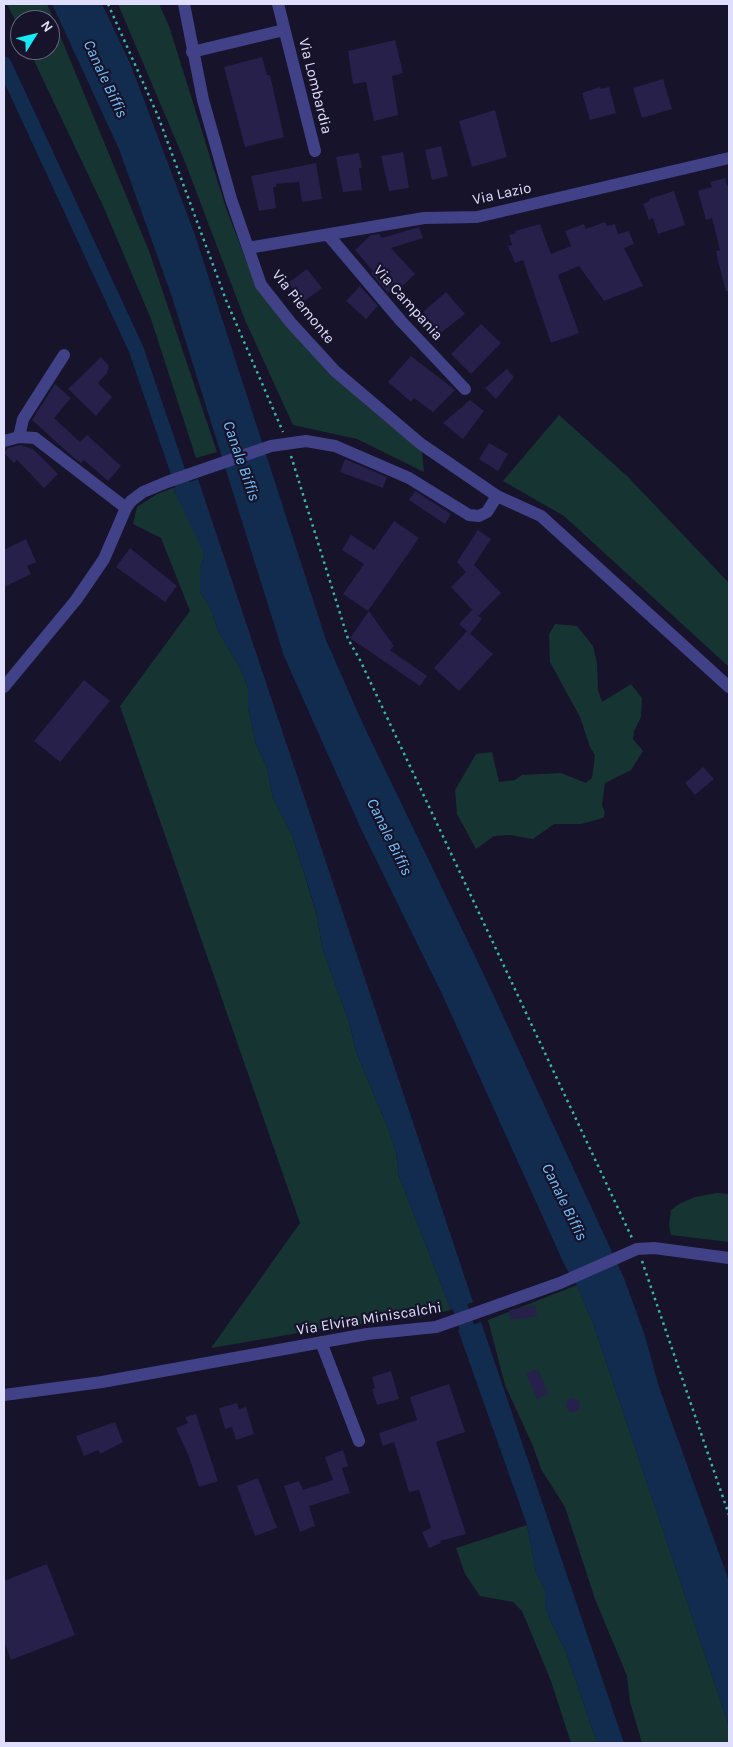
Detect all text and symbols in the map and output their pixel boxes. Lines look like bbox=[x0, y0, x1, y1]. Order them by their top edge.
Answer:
north arrow bbox=[10, 10, 60, 60]
text: N bbox=[37, 17, 57, 36]
street label: Via Lombardia bbox=[294, 36, 336, 136]
water label: Canale Biffis bbox=[79, 37, 131, 121]
street label: Via Lazio bbox=[471, 179, 533, 209]
street label: Via Campania bbox=[370, 262, 446, 344]
street label: Via Piemonte bbox=[268, 266, 338, 348]
water label: Canale Biffis bbox=[218, 418, 264, 504]
water label: Canale Biffis bbox=[362, 795, 416, 879]
water label: Canale Biffis bbox=[537, 1160, 591, 1244]
street label: Via Elvira Miniscalchi bbox=[295, 1299, 443, 1339]

